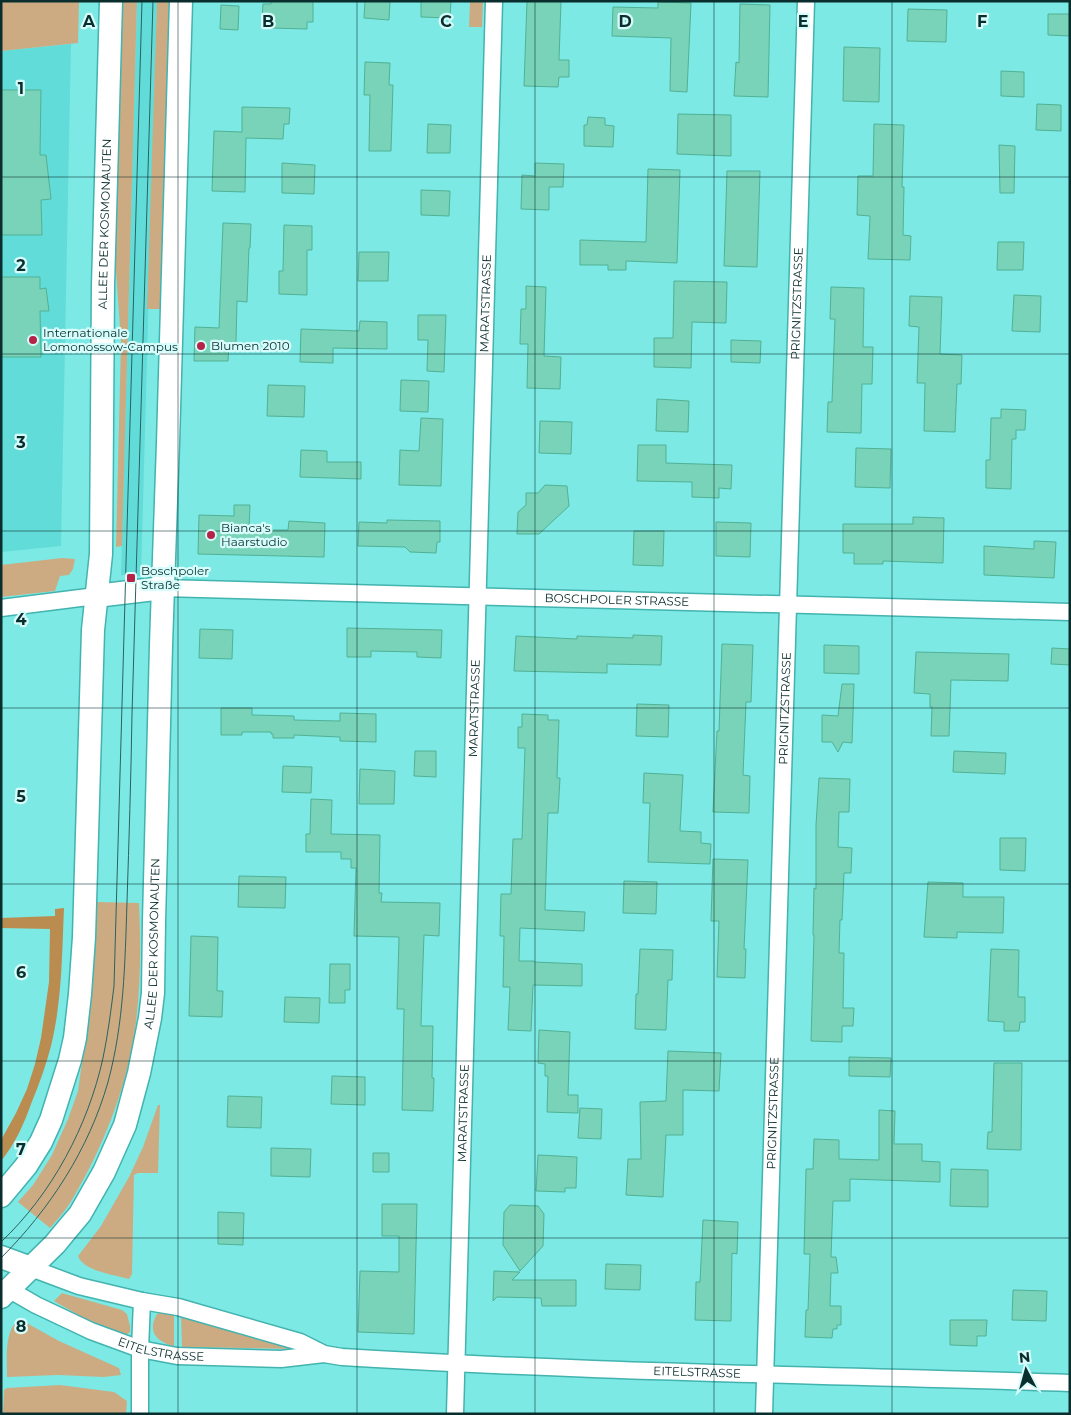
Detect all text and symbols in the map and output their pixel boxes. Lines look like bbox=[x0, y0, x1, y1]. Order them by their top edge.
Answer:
text: A bbox=[82, 12, 96, 31]
text: B bbox=[262, 12, 274, 31]
text: C bbox=[440, 12, 452, 31]
text: D bbox=[618, 12, 632, 31]
text: E bbox=[798, 12, 808, 31]
text: F bbox=[977, 12, 987, 31]
text: 1 bbox=[18, 79, 24, 98]
street label: ALLEE DER KOSMONAUTEN bbox=[95, 138, 114, 310]
street label: PRIGNITZSTRASSE bbox=[787, 247, 806, 360]
street label: MARATSTRASSE bbox=[476, 254, 494, 353]
text: 2 bbox=[16, 256, 26, 275]
place label: Internationale Lomonossow-Campus bbox=[43, 325, 178, 354]
marker: Internationale Lomonossow-Campus bbox=[27, 334, 39, 346]
place label: Blumen 2010 bbox=[211, 338, 290, 353]
marker: Blumen 2010 bbox=[195, 340, 207, 352]
text: 3 bbox=[15, 433, 26, 452]
place label: Bianca's Haarstudio bbox=[221, 520, 287, 549]
marker: Bianca's Haarstudio bbox=[205, 529, 217, 541]
place label: Boschpoler Straße bbox=[141, 563, 209, 592]
marker: Boschpoler Straße bbox=[125, 572, 137, 584]
street label: BOSCHPOLER STRASSE bbox=[544, 590, 689, 609]
text: 4 bbox=[15, 610, 27, 629]
street label: PRIGNITZSTRASSE bbox=[775, 652, 794, 765]
street label: MARATSTRASSE bbox=[465, 659, 483, 757]
text: 5 bbox=[16, 787, 26, 806]
street label: ALLEE DER KOSMONAUTEN bbox=[140, 858, 163, 1030]
text: 6 bbox=[16, 963, 26, 982]
street label: PRIGNITZSTRASSE bbox=[763, 1057, 782, 1170]
street label: MARATSTRASSE bbox=[454, 1064, 472, 1162]
text: 7 bbox=[16, 1140, 26, 1159]
text: 8 bbox=[16, 1317, 26, 1336]
street label: EITELSTRASSE bbox=[116, 1334, 204, 1364]
north arrow bbox=[1001, 1345, 1051, 1395]
text: N bbox=[1018, 1348, 1031, 1367]
street label: EITELSTRASSE bbox=[653, 1363, 741, 1381]

